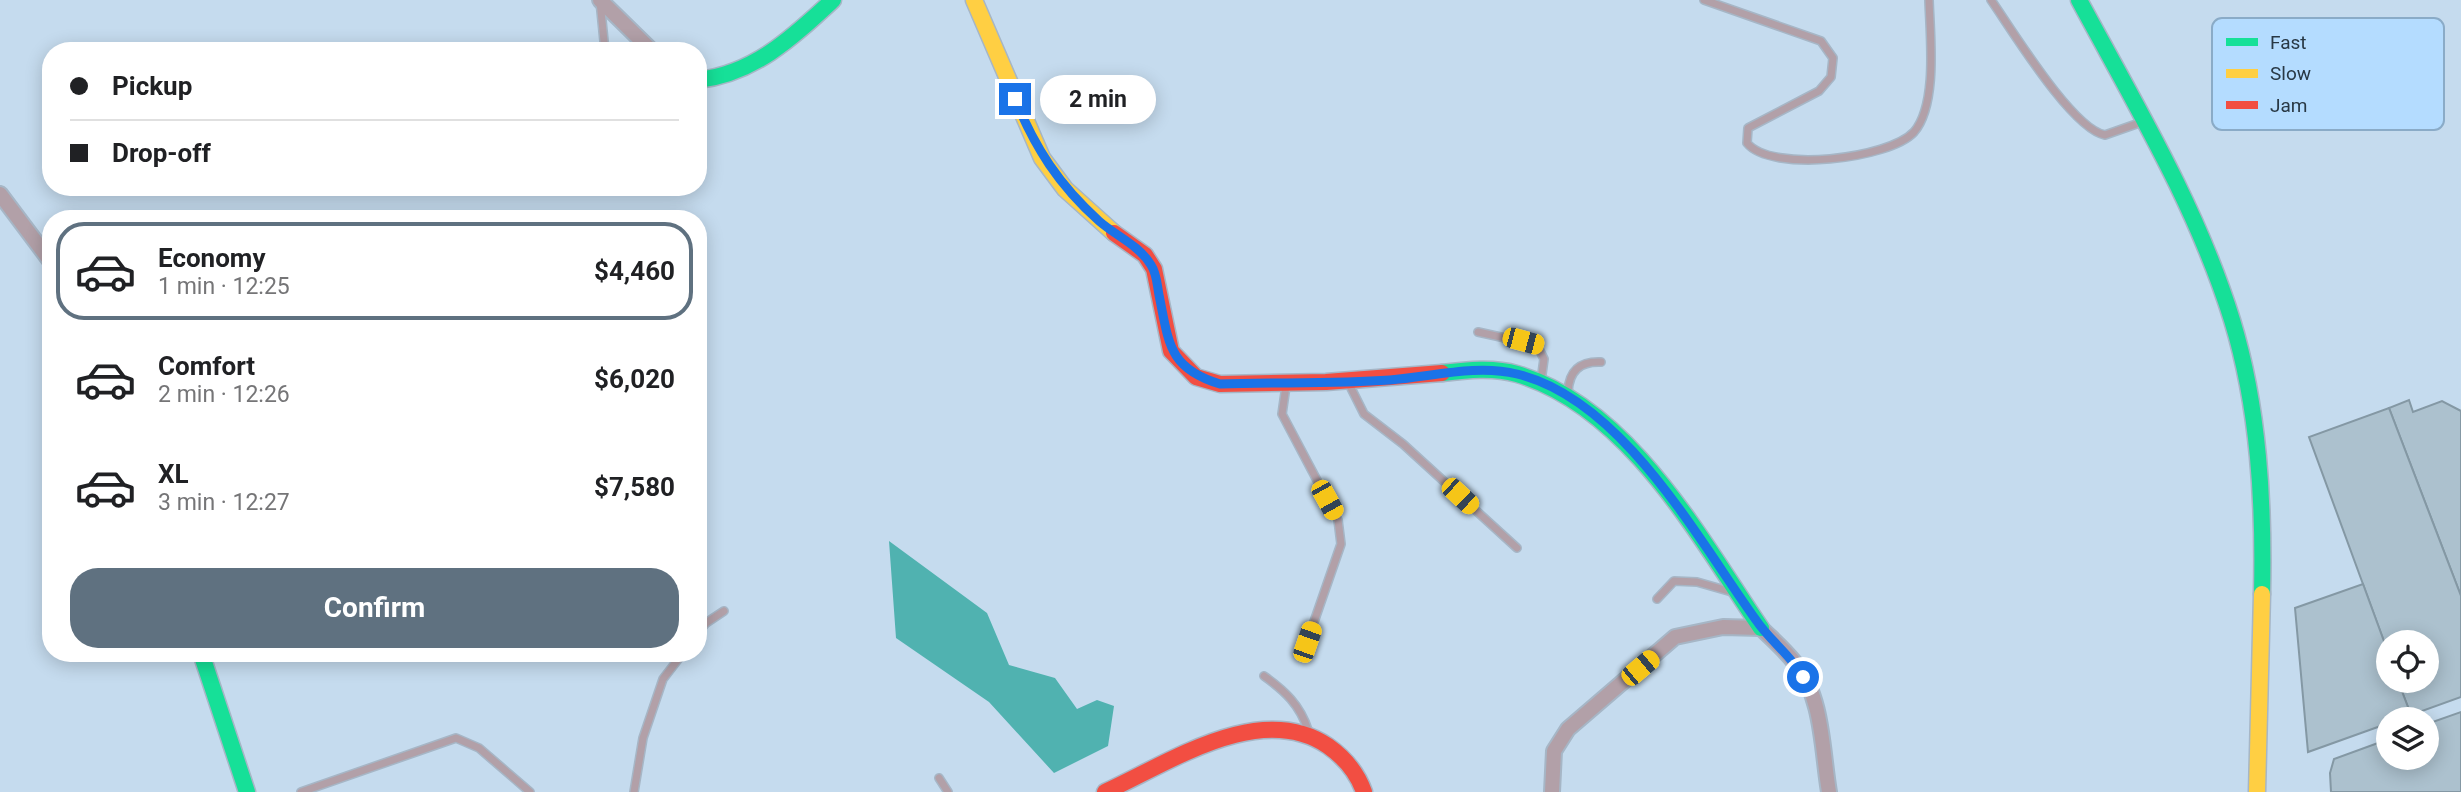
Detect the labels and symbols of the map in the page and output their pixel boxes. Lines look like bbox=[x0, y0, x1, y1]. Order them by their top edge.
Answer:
legend bbox=[2212, 18, 2444, 130]
text: Fast bbox=[2270, 31, 2307, 54]
text: Slow bbox=[2270, 62, 2311, 85]
callout: 2 min bbox=[1040, 74, 1155, 124]
route end bbox=[999, 83, 1031, 115]
text: Jam bbox=[2270, 94, 2307, 117]
car bbox=[1500, 325, 1547, 357]
car bbox=[1438, 474, 1483, 518]
car bbox=[1308, 477, 1347, 523]
car bbox=[1291, 619, 1324, 665]
car bbox=[1618, 646, 1663, 690]
route start bbox=[1787, 661, 1819, 693]

